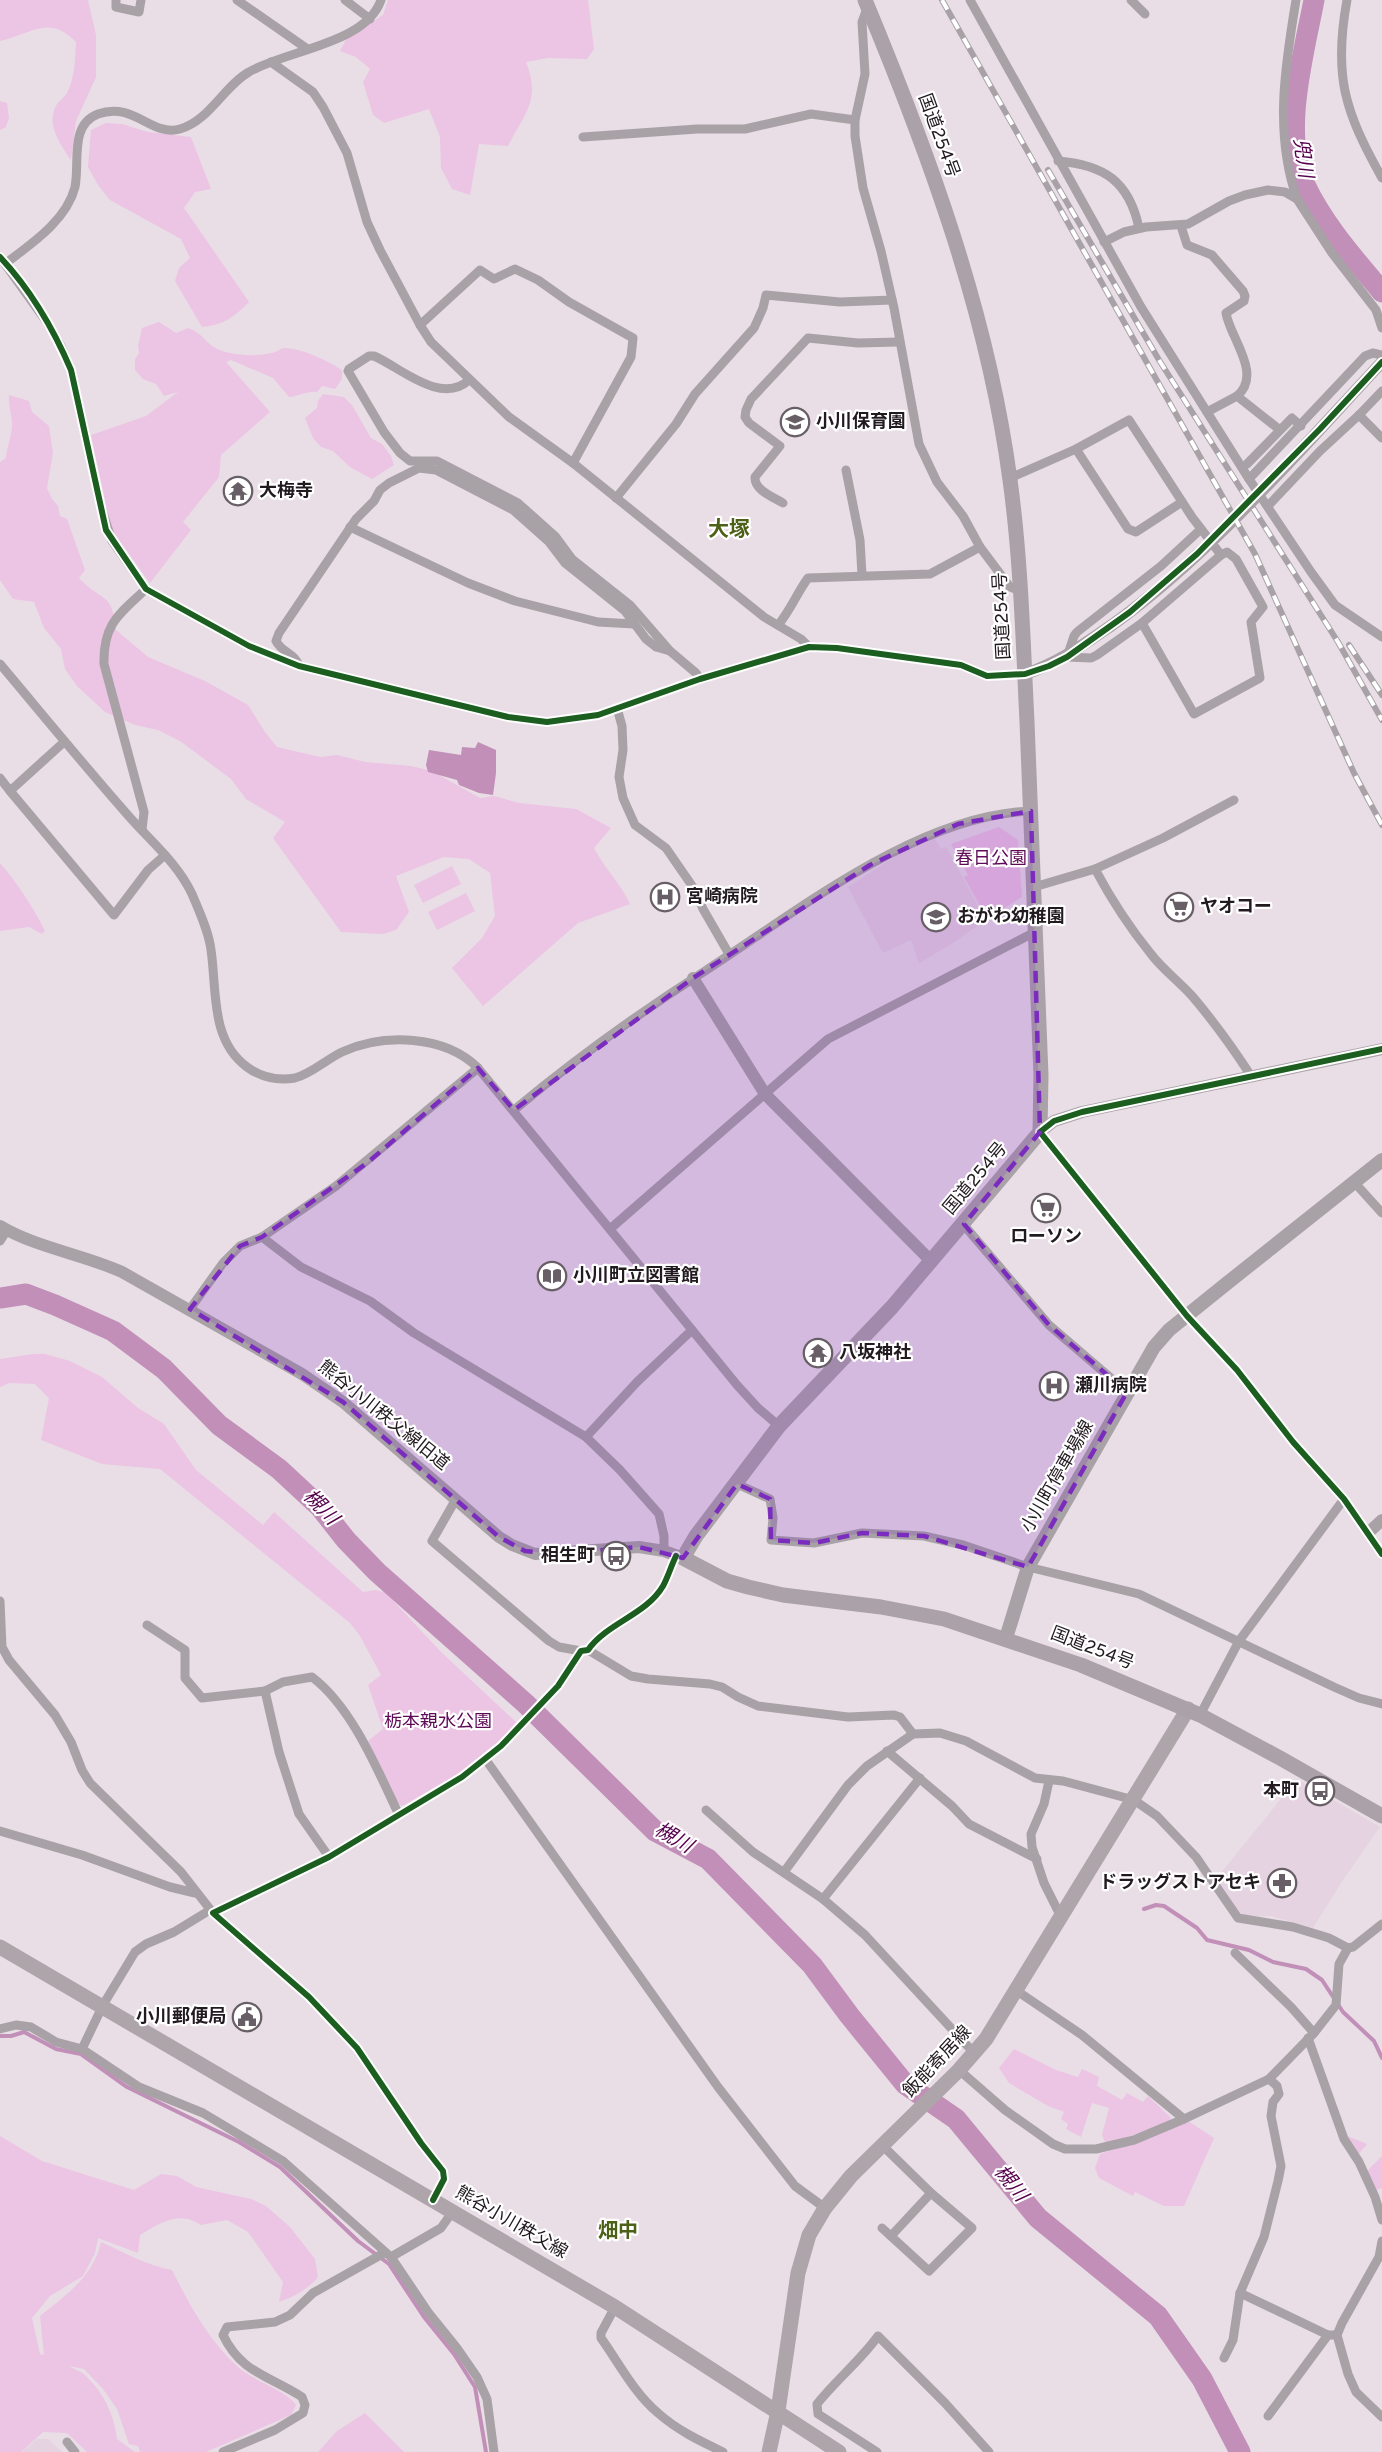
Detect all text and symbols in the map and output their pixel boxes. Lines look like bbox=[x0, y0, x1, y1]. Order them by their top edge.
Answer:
street label: 国道254号 bbox=[912, 91, 964, 181]
water label: 兜川 bbox=[1286, 136, 1318, 182]
school or university icon: 小川保育園 bbox=[779, 406, 811, 438]
place label: 小川保育園 bbox=[816, 411, 906, 434]
temple icon: 大梅寺 bbox=[222, 475, 254, 507]
place label: 大梅寺 bbox=[259, 480, 313, 503]
district label: 大塚 bbox=[708, 517, 750, 544]
street label: 国道254号 bbox=[989, 572, 1017, 660]
park label: 春日公園 bbox=[955, 848, 1027, 871]
hospital icon: 宮崎病院 bbox=[649, 881, 681, 913]
place label: 宮崎病院 bbox=[686, 886, 758, 909]
supermarket icon: ヤオコー bbox=[1163, 891, 1195, 923]
place label: ヤオコー bbox=[1200, 896, 1272, 919]
school or university icon: おがわ幼稚園 bbox=[920, 901, 952, 933]
place label: おがわ幼稚園 bbox=[957, 906, 1065, 929]
street label: 国道254号 bbox=[939, 1138, 1013, 1220]
supermarket icon: ローソン bbox=[1030, 1192, 1062, 1224]
place label: ローソン bbox=[1010, 1226, 1082, 1249]
library icon: 小川町立図書館 bbox=[536, 1260, 568, 1292]
place label: 小川町立図書館 bbox=[573, 1265, 699, 1288]
temple icon: 八坂神社 bbox=[802, 1337, 834, 1369]
place label: 八坂神社 bbox=[839, 1342, 911, 1365]
street label: 熊谷小川秩父線旧道 bbox=[313, 1356, 453, 1476]
hospital icon: 瀬川病院 bbox=[1038, 1370, 1070, 1402]
place label: 瀬川病院 bbox=[1075, 1375, 1147, 1398]
street label: 小川町停車場線 bbox=[1017, 1417, 1099, 1537]
water label: 槻川 bbox=[297, 1485, 345, 1533]
bus stop icon: 相生町 bbox=[600, 1540, 632, 1572]
place label: 相生町 bbox=[541, 1545, 595, 1568]
street label: 国道254号 bbox=[1047, 1623, 1137, 1675]
park label: 栃本親水公園 bbox=[384, 1711, 492, 1734]
bus stop icon: 本町 bbox=[1304, 1775, 1336, 1807]
place label: 本町 bbox=[1263, 1780, 1299, 1803]
water label: 槻川 bbox=[649, 1818, 699, 1861]
pharmacy icon: ドラッグストアセキ bbox=[1266, 1867, 1298, 1899]
place label: ドラッグストアセキ bbox=[1099, 1872, 1261, 1895]
public building icon: 小川郵便局 bbox=[231, 2001, 263, 2033]
place label: 小川郵便局 bbox=[136, 2006, 226, 2029]
street label: 飯能寄居線 bbox=[899, 2021, 977, 2103]
water label: 槻川 bbox=[987, 2160, 1034, 2209]
street label: 熊谷小川秩父線 bbox=[451, 2182, 571, 2264]
district label: 畑中 bbox=[598, 2219, 638, 2245]

